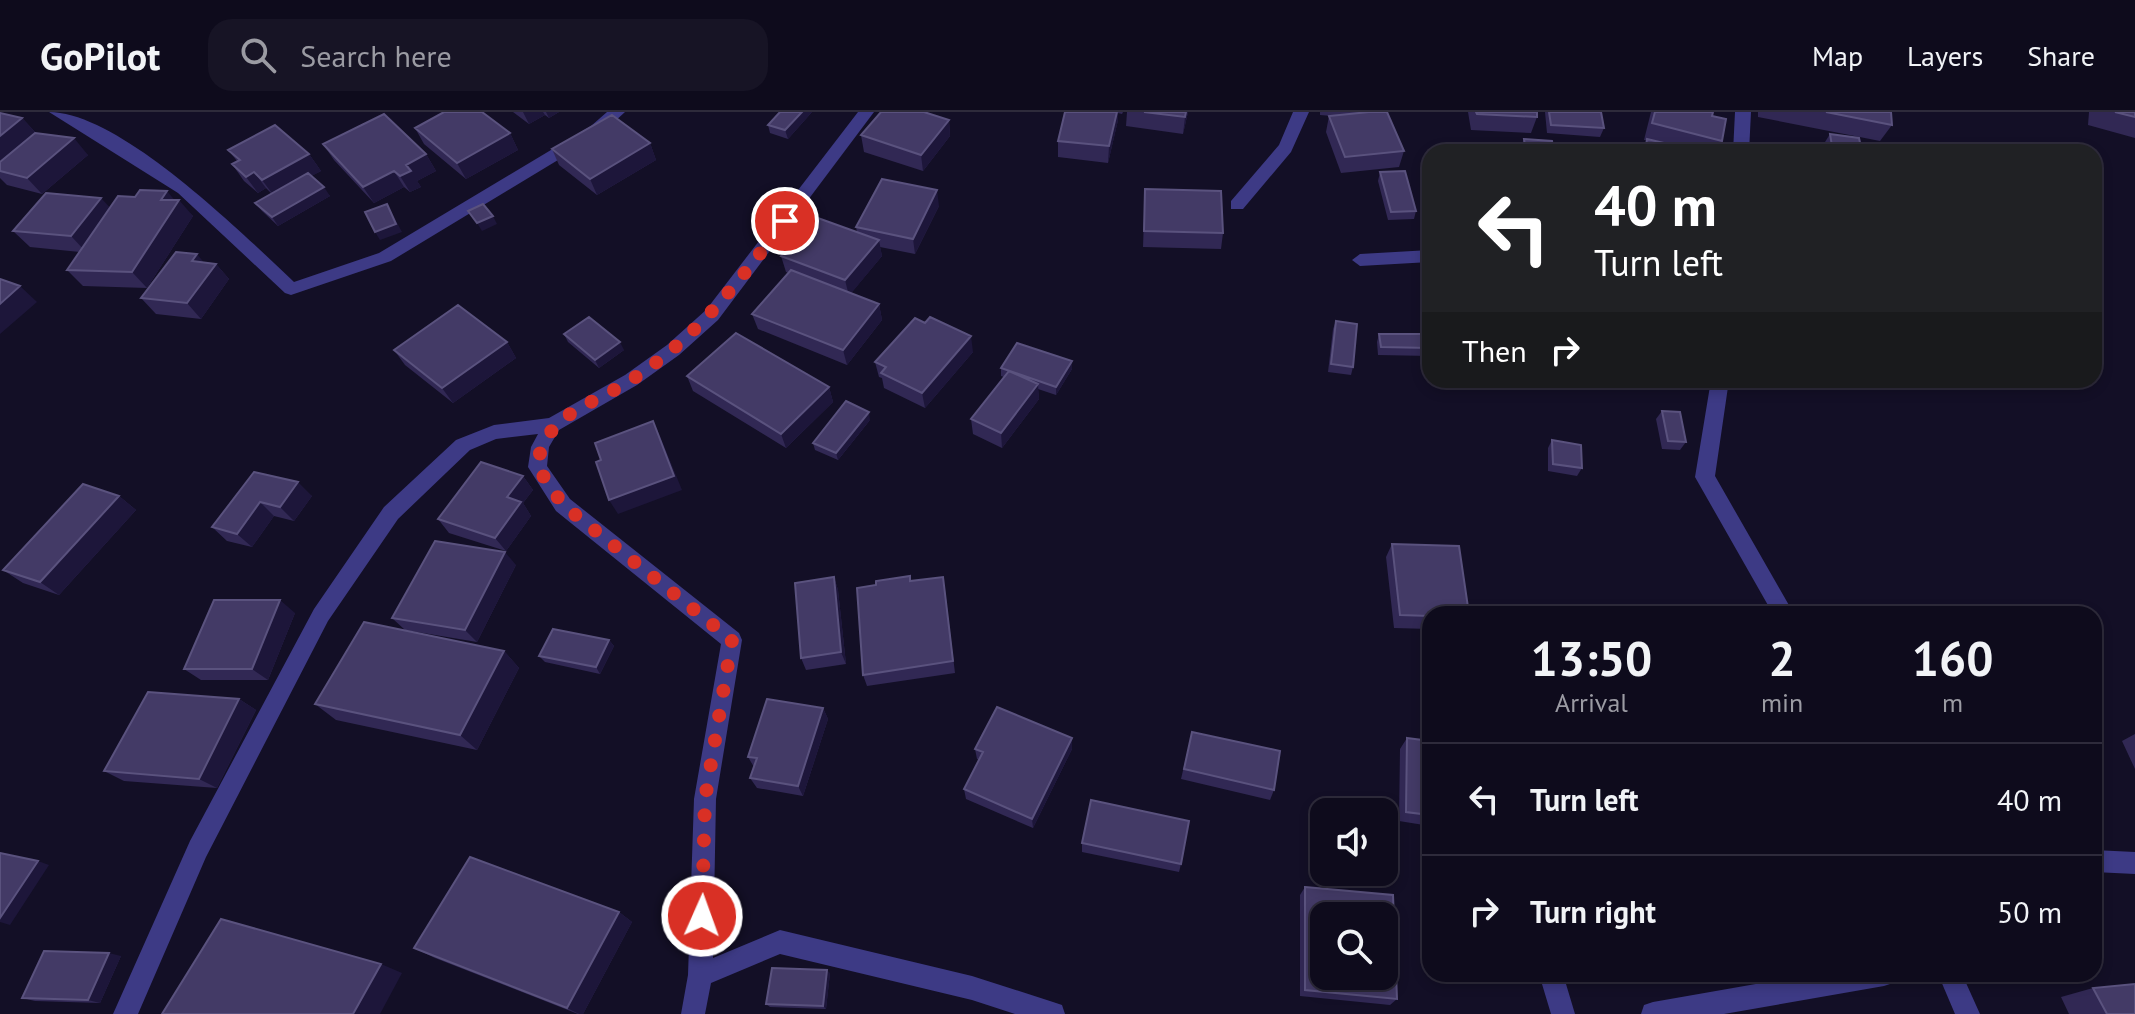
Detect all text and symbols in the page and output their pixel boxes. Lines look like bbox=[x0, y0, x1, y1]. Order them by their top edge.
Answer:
search box bbox=[208, 19, 768, 91]
text: GoPilot bbox=[40, 31, 160, 80]
icon: search bbox=[236, 33, 280, 77]
text: Search here bbox=[300, 36, 452, 75]
text: Map bbox=[1812, 37, 1863, 74]
text: Layers bbox=[1907, 37, 1983, 74]
text: Share bbox=[2027, 37, 2095, 74]
text: 40 m bbox=[1594, 169, 1717, 241]
icon: left bbox=[1462, 176, 1566, 280]
pin bbox=[751, 187, 819, 255]
icon: arrive bbox=[763, 199, 807, 243]
text: Turn left bbox=[1594, 239, 1723, 286]
icon: right bbox=[1543, 328, 1587, 372]
text: Then bbox=[1462, 331, 1527, 370]
text: 13:50 bbox=[1531, 627, 1652, 689]
text: 2 bbox=[1768, 627, 1796, 689]
text: 160 bbox=[1912, 627, 1993, 689]
text: Arrival bbox=[1555, 686, 1628, 719]
text: min bbox=[1761, 686, 1803, 719]
text: m bbox=[1942, 686, 1963, 719]
icon: left bbox=[1462, 777, 1506, 821]
text: Turn left bbox=[1530, 780, 1638, 819]
text: 40 m bbox=[1997, 780, 2062, 819]
map controls bbox=[1310, 798, 1398, 990]
button: sound bbox=[1310, 798, 1398, 886]
position arrow bbox=[660, 874, 744, 958]
icon: right bbox=[1462, 889, 1506, 933]
text: Turn right bbox=[1530, 892, 1656, 931]
text: 50 m bbox=[1997, 892, 2062, 931]
button: search bbox=[1310, 902, 1398, 990]

